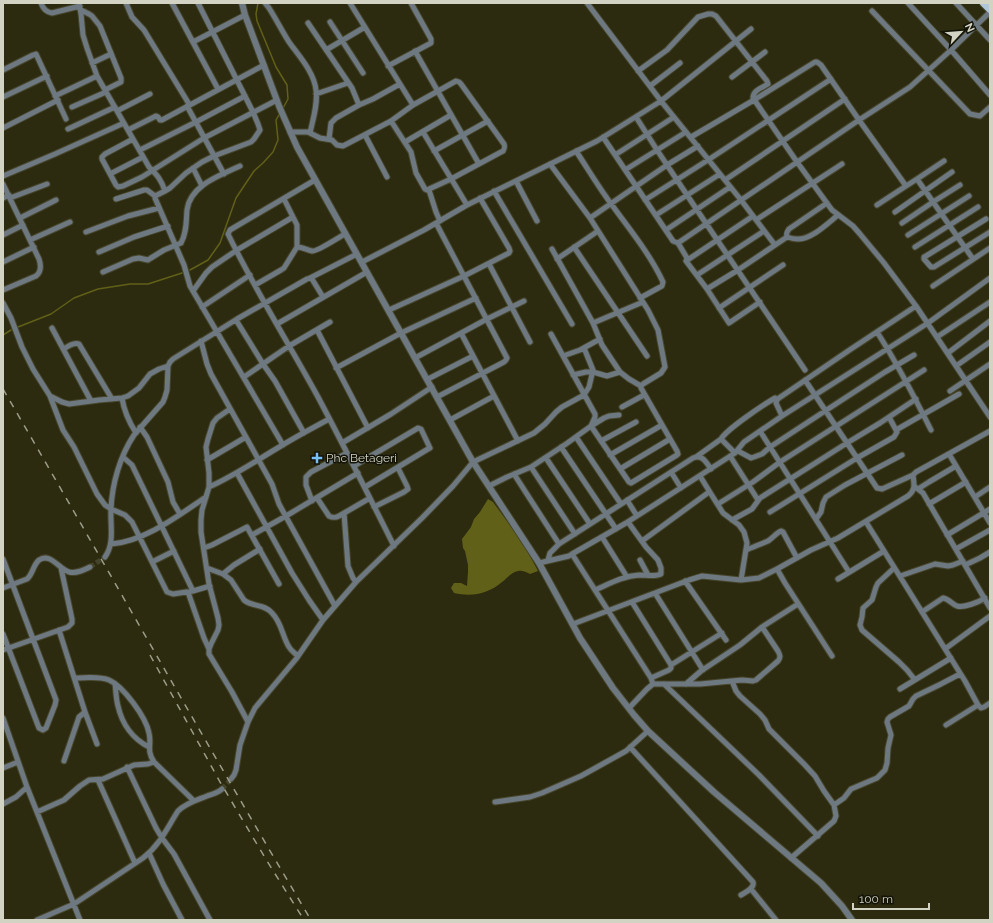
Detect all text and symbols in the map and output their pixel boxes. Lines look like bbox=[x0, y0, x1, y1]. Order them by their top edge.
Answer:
north arrow bbox=[941, 12, 981, 52]
text: N bbox=[962, 21, 977, 34]
place label: Phc Betageri bbox=[326, 451, 397, 465]
marker: Phc Betageri bbox=[311, 452, 323, 464]
scale bar bbox=[853, 885, 929, 911]
text: 100 m bbox=[859, 892, 893, 906]

